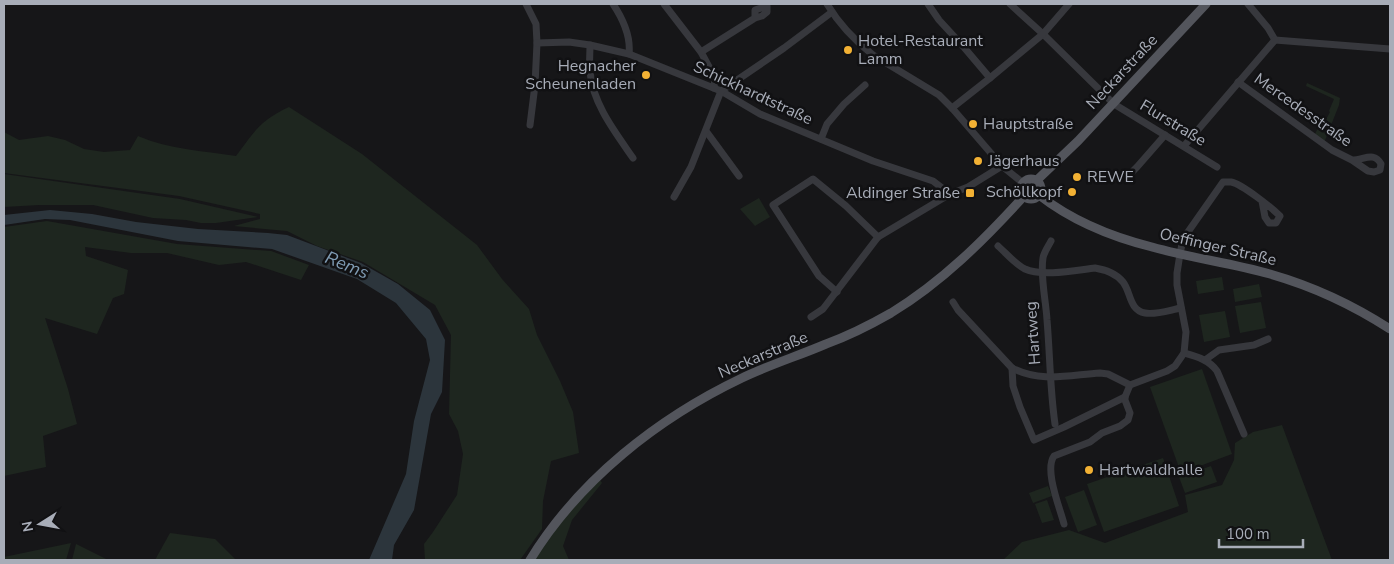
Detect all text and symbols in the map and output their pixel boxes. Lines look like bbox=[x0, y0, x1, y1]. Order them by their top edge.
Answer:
place label: Hotel-Restaurant Lamm bbox=[858, 30, 983, 70]
street label: Neckarstraße bbox=[1081, 30, 1163, 114]
marker: Hotel-Restaurant Lamm bbox=[842, 44, 854, 56]
place label: Hegnacher Scheunenladen bbox=[525, 55, 636, 95]
street label: Schickhardtstraße bbox=[690, 56, 816, 130]
street label: Mercedesstraße bbox=[1250, 68, 1356, 152]
marker: Hegnacher Scheunenladen bbox=[640, 69, 652, 81]
street label: Flurstraße bbox=[1136, 95, 1210, 151]
place label: Hauptstraße bbox=[983, 113, 1073, 135]
marker: Hauptstraße bbox=[967, 118, 979, 130]
place label: Jägerhaus bbox=[987, 150, 1060, 172]
marker: Jägerhaus bbox=[972, 155, 984, 167]
place label: REWE bbox=[1087, 166, 1134, 188]
marker: REWE bbox=[1071, 171, 1083, 183]
place label: Schöllkopf bbox=[986, 181, 1063, 203]
place label: Aldinger Straße bbox=[846, 182, 960, 204]
marker: Schöllkopf bbox=[1066, 186, 1078, 198]
marker: Aldinger Straße bbox=[964, 187, 976, 199]
street label: Oeffinger Straße bbox=[1157, 223, 1279, 271]
water label: Rems bbox=[321, 245, 373, 285]
street label: Hartweg bbox=[1020, 300, 1046, 366]
street label: Neckarstraße bbox=[715, 326, 811, 384]
place label: Hartwaldhalle bbox=[1099, 459, 1203, 481]
marker: Hartwaldhalle bbox=[1083, 464, 1095, 476]
north arrow bbox=[15, 499, 65, 549]
scale bar bbox=[1219, 516, 1303, 548]
text: N bbox=[17, 519, 38, 533]
text: 100 m bbox=[1226, 524, 1270, 544]

